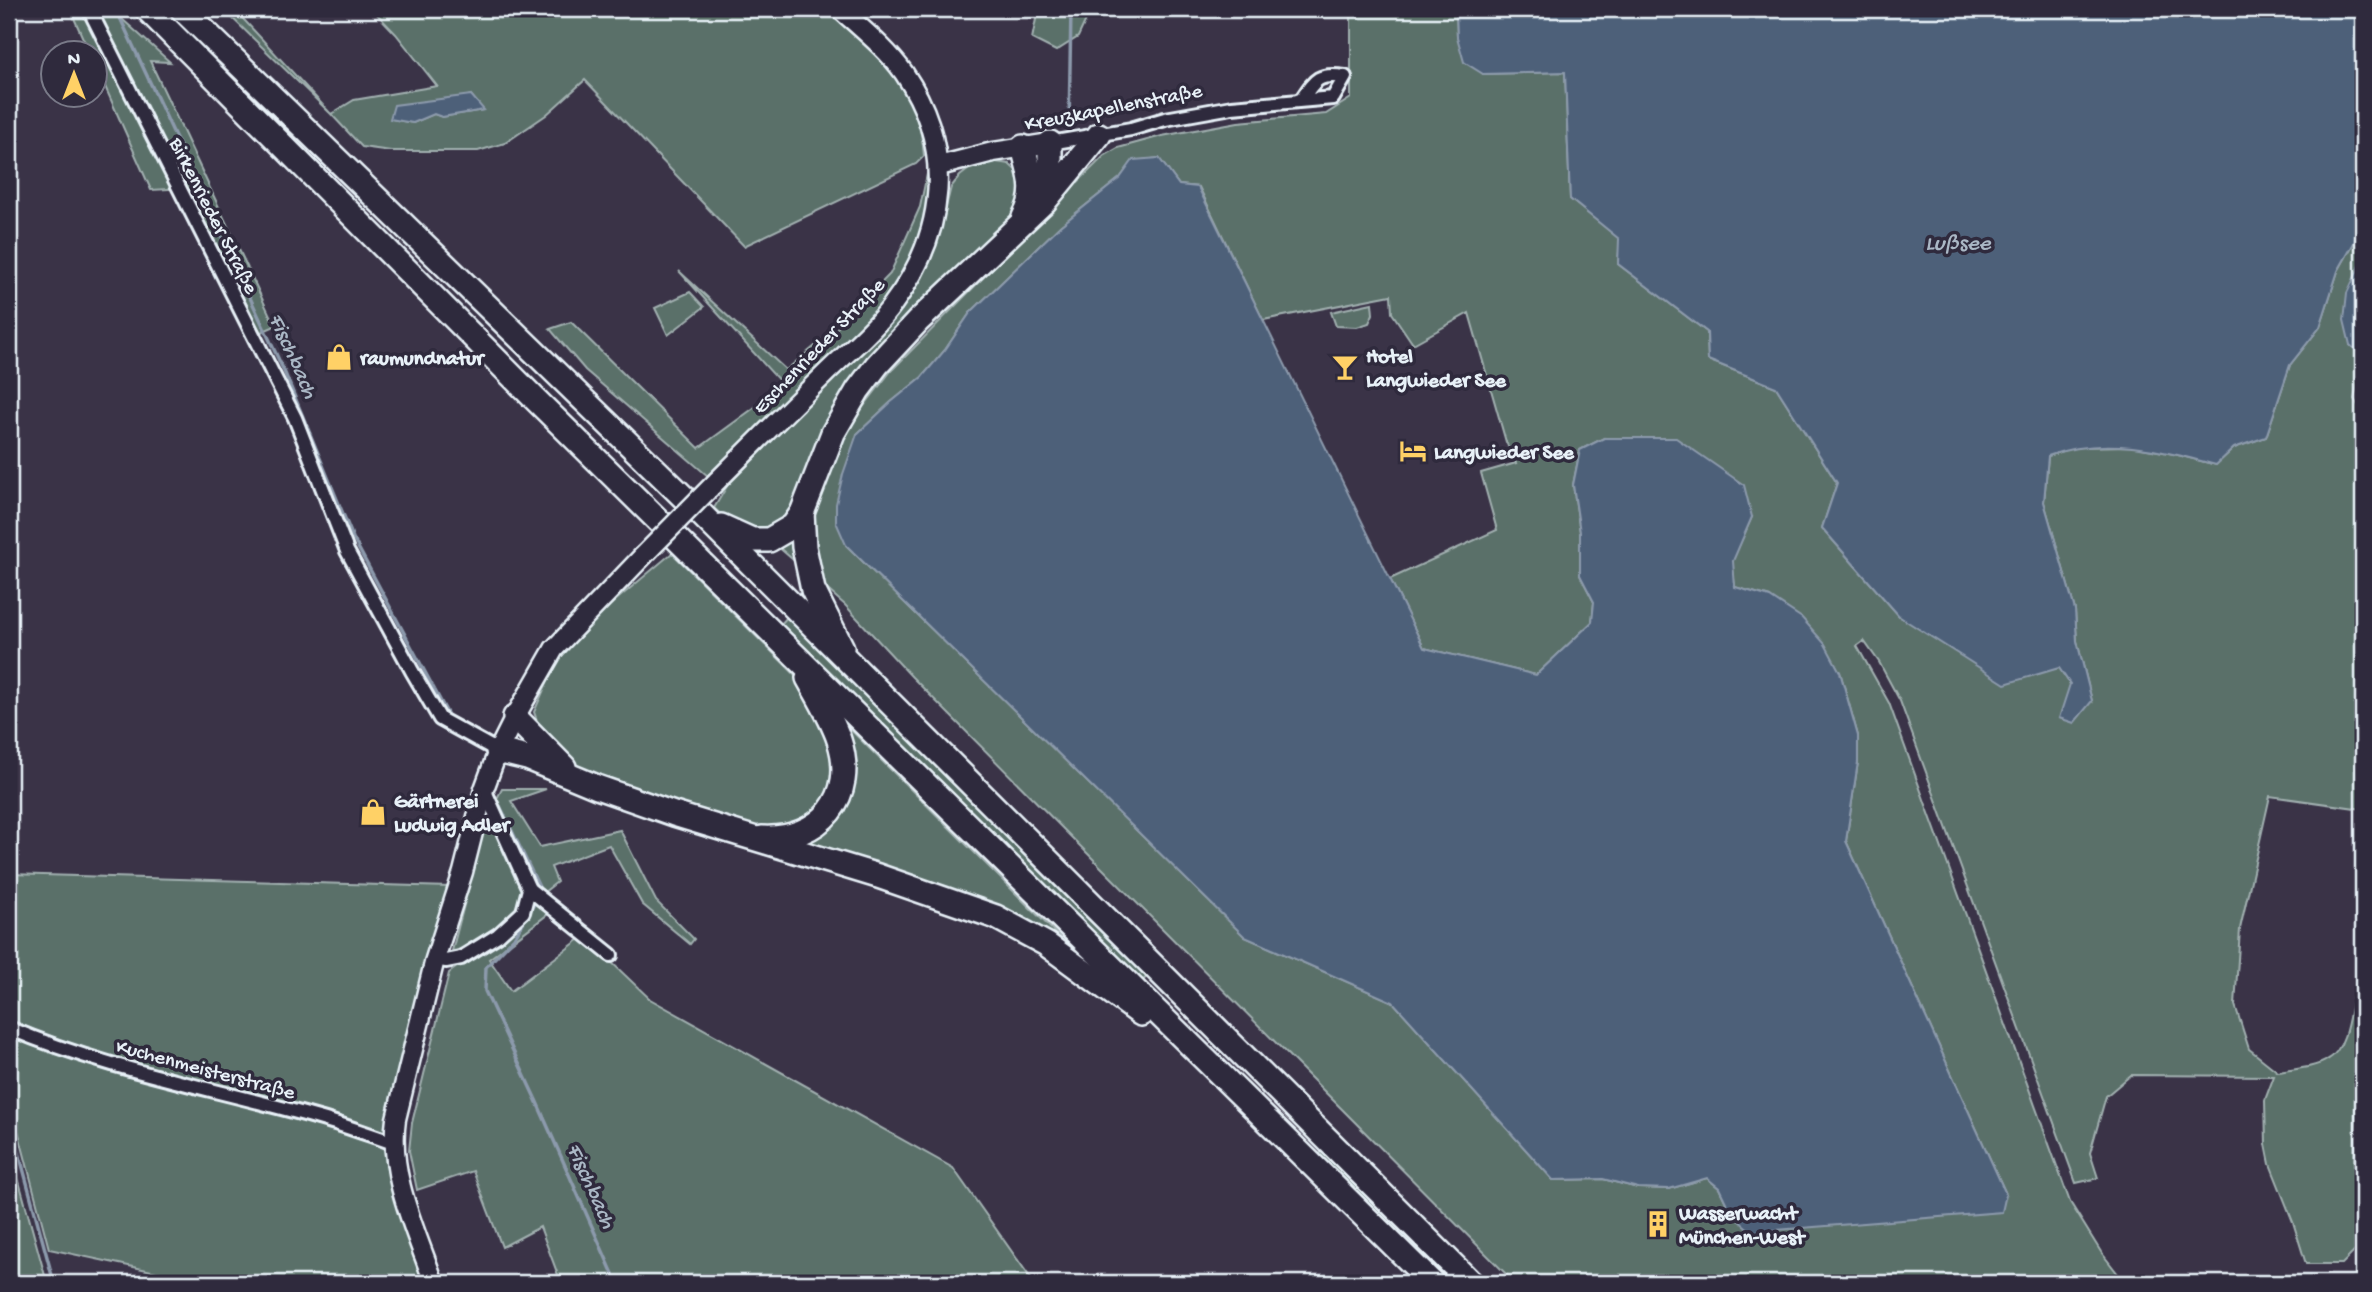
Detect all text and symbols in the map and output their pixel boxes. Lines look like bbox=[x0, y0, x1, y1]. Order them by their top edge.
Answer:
north arrow bbox=[38, 38, 108, 108]
text: N bbox=[68, 49, 80, 72]
street label: Kreuzkapellenstraße bbox=[1023, 80, 1206, 139]
street label: Birkenrieder Straße bbox=[161, 133, 263, 300]
water label: Lußsee bbox=[1925, 231, 1992, 258]
street label: Eschenrieder Straße bbox=[749, 273, 893, 421]
water label: Fischbach bbox=[261, 310, 323, 404]
shop icon: raumundnatur bbox=[324, 342, 354, 372]
place label: Hotel Langwieder See bbox=[1366, 346, 1507, 395]
place label: raumundnatur bbox=[359, 348, 486, 373]
bar icon: Hotel Langwieder See bbox=[1330, 352, 1360, 382]
hotel icon: Langwieder See bbox=[1398, 436, 1428, 466]
place label: Langwieder See bbox=[1434, 442, 1575, 467]
place label: Gärtnerei Ludwig Adler bbox=[394, 791, 512, 840]
shop icon: Gärtnerei Ludwig Adler bbox=[358, 797, 388, 827]
street label: Kuchenmeisterstraße bbox=[113, 1035, 299, 1108]
water label: Fischbach bbox=[559, 1140, 621, 1234]
place label: Wasserwacht München-West bbox=[1678, 1203, 1807, 1252]
building icon: Wasserwacht München-West bbox=[1643, 1209, 1673, 1239]

